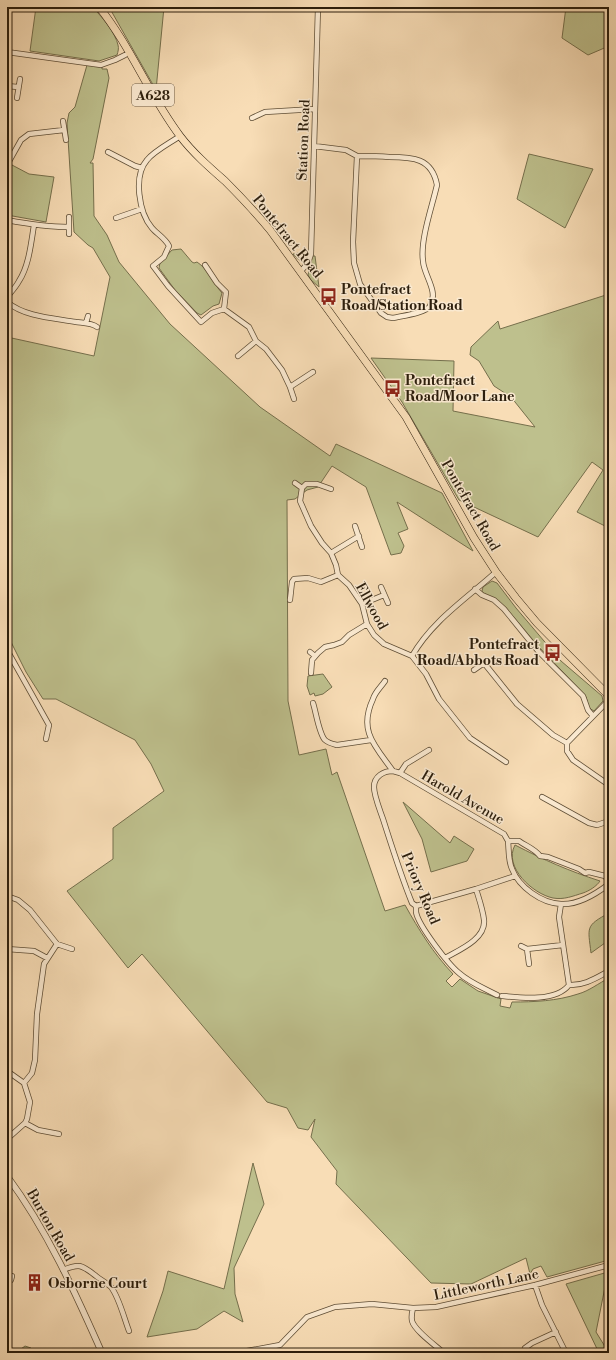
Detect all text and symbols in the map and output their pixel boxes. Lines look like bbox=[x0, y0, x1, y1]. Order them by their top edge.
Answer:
road number: A628 bbox=[132, 84, 174, 106]
street label: Station Road bbox=[294, 99, 314, 181]
street label: Pontefract Road bbox=[248, 191, 326, 282]
place label: Pontefract Road/Station Road bbox=[341, 281, 463, 315]
bus stop icon: Pontefract Road/Station Road bbox=[318, 287, 338, 307]
place label: Pontefract Road/Moor Lane bbox=[405, 372, 515, 406]
bus stop icon: Pontefract Road/Moor Lane bbox=[382, 378, 402, 398]
street label: Pontefract Road bbox=[437, 457, 504, 554]
street label: Ellwood bbox=[351, 580, 391, 633]
place label: Pontefract Road/Abbots Road bbox=[417, 636, 540, 670]
bus stop icon: Pontefract Road/Abbots Road bbox=[542, 642, 562, 662]
street label: Harold Avenue bbox=[418, 767, 507, 829]
street label: Priory Road bbox=[397, 849, 443, 927]
street label: Burton Road bbox=[22, 1185, 78, 1265]
street label: Littleworth Lane bbox=[432, 1265, 540, 1305]
building icon: Osborne Court bbox=[25, 1273, 45, 1293]
place label: Osborne Court bbox=[48, 1275, 148, 1293]

